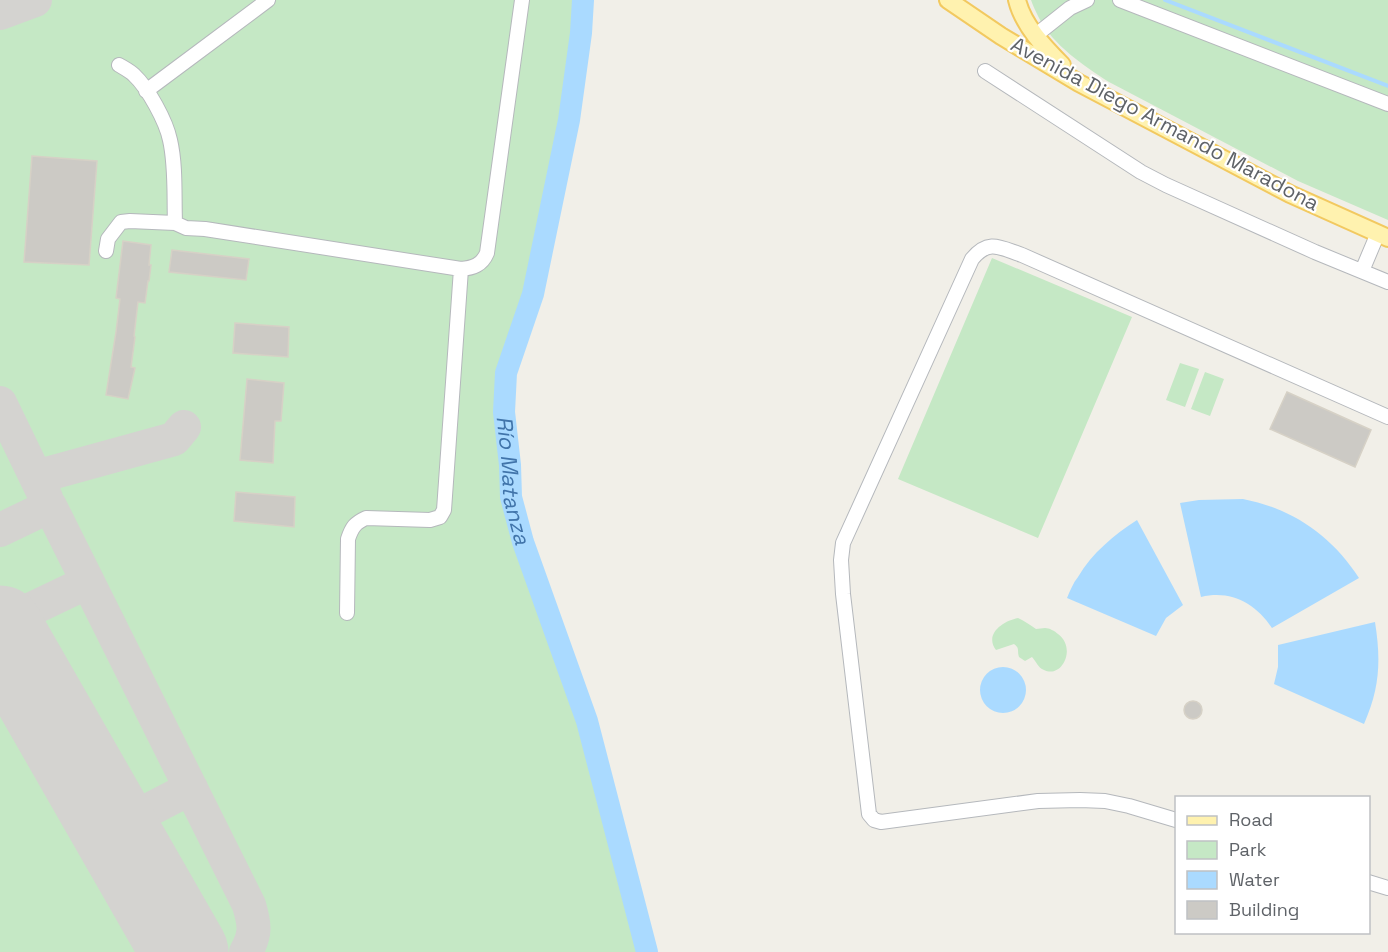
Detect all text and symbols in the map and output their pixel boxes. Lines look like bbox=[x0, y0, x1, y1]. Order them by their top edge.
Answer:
street label: Avenida Diego Armando Maradona bbox=[1006, 31, 1324, 217]
water label: Río Matanza bbox=[491, 414, 537, 548]
legend bbox=[1175, 796, 1370, 934]
text: Road bbox=[1229, 808, 1273, 831]
text: Park bbox=[1229, 838, 1267, 861]
text: Water bbox=[1229, 868, 1280, 891]
text: Building bbox=[1229, 898, 1299, 921]

